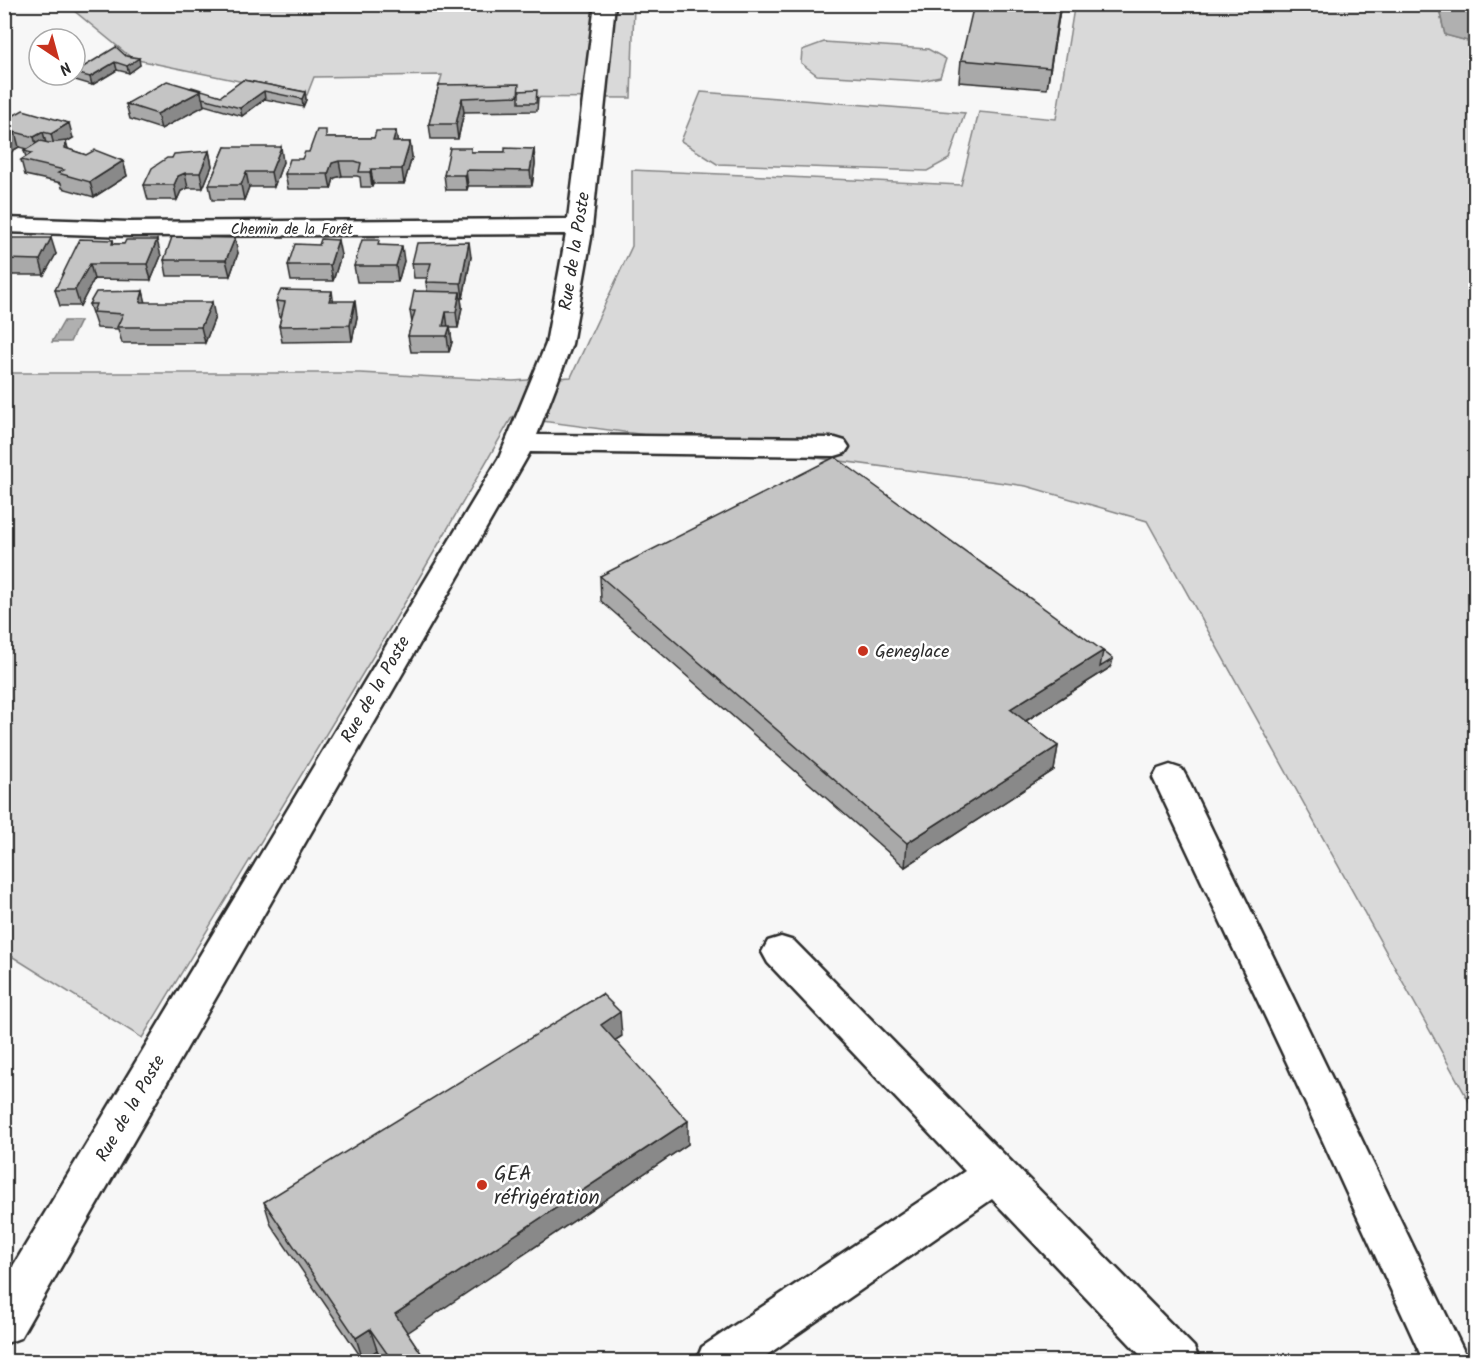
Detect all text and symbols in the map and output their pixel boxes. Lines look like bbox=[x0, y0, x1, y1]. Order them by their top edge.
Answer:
north arrow bbox=[27, 27, 87, 87]
text: N bbox=[53, 55, 76, 81]
street label: Rue de la Poste bbox=[552, 190, 599, 313]
street label: Chemin de la Forêt bbox=[231, 218, 353, 242]
street label: Rue de la Poste bbox=[334, 631, 419, 749]
place label: Geneglace bbox=[875, 638, 949, 667]
marker: Geneglace bbox=[856, 644, 870, 658]
street label: Rue de la Poste bbox=[89, 1050, 174, 1168]
place label: GEA réfrigération bbox=[494, 1158, 600, 1215]
marker: GEA réfrigération bbox=[475, 1178, 489, 1192]

